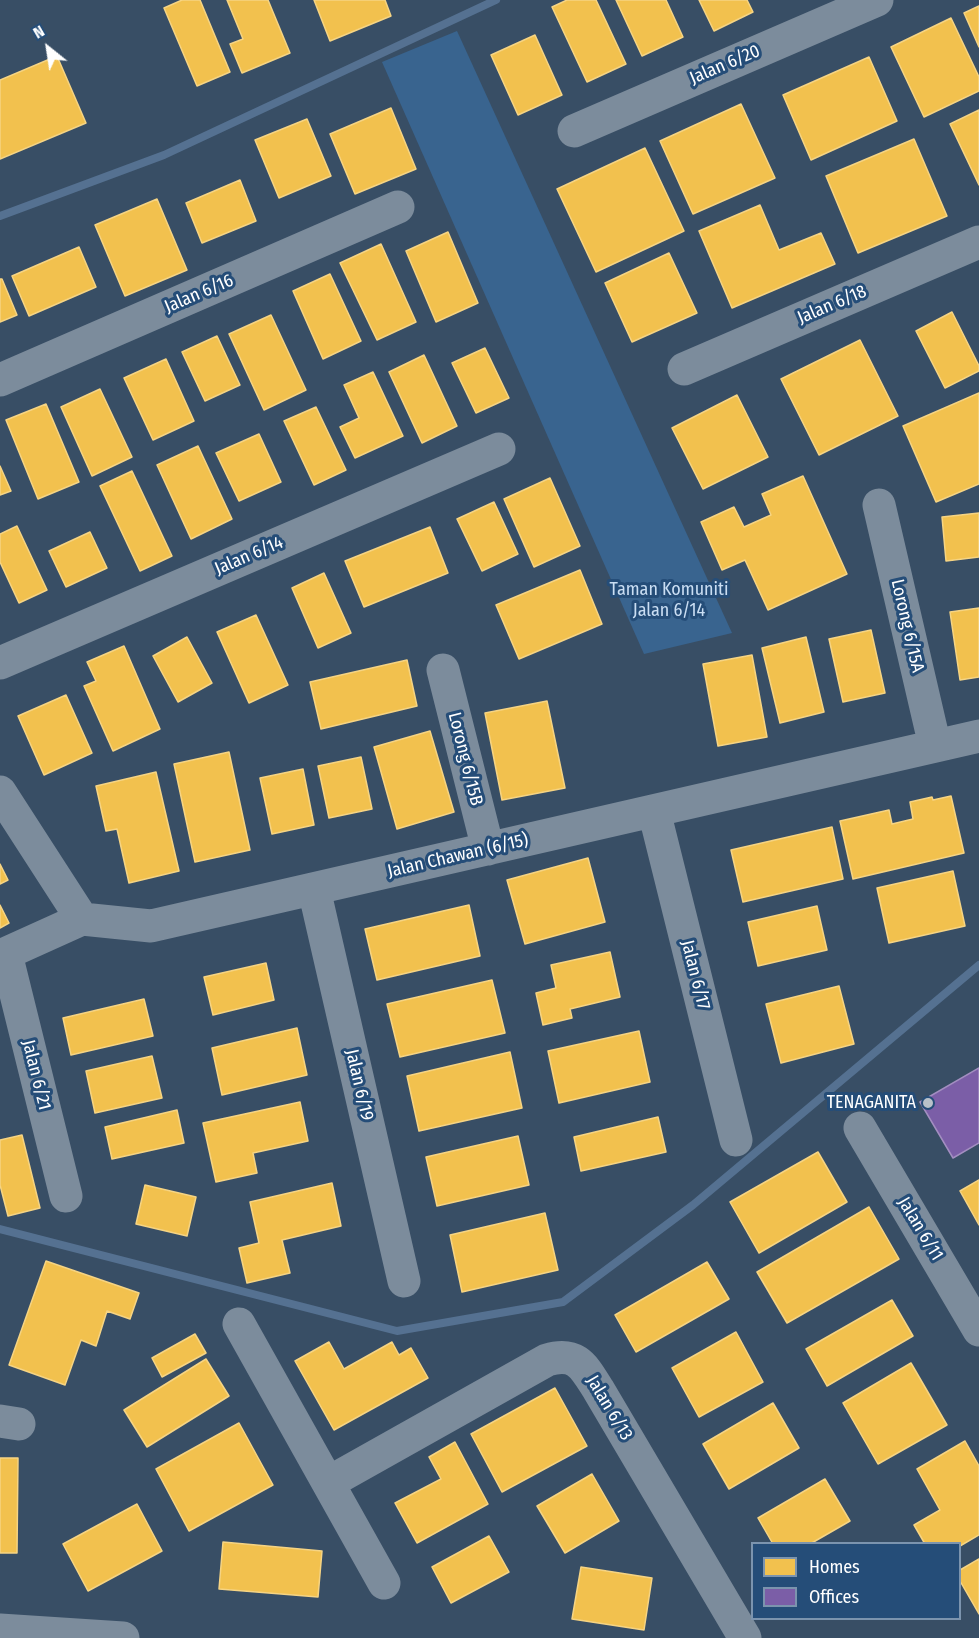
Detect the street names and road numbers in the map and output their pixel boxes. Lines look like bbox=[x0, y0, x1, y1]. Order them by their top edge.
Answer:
street label: Jalan 6/20 bbox=[687, 41, 763, 89]
street label: Jalan 6/16 bbox=[161, 270, 237, 318]
street label: Jalan 6/18 bbox=[794, 281, 870, 329]
street label: Jalan 6/14 bbox=[211, 532, 287, 580]
street label: Lorong 6/15A bbox=[886, 577, 928, 675]
street label: Lorong 6/15B bbox=[443, 710, 487, 808]
street label: Jalan Chawan (6/15) bbox=[385, 829, 531, 883]
street label: Jalan 6/17 bbox=[676, 938, 714, 1012]
street label: Jalan 6/21 bbox=[17, 1038, 55, 1112]
street label: Jalan 6/19 bbox=[340, 1047, 378, 1123]
street label: Jalan 6/11 bbox=[893, 1193, 947, 1265]
street label: Jalan 6/13 bbox=[581, 1372, 637, 1444]

